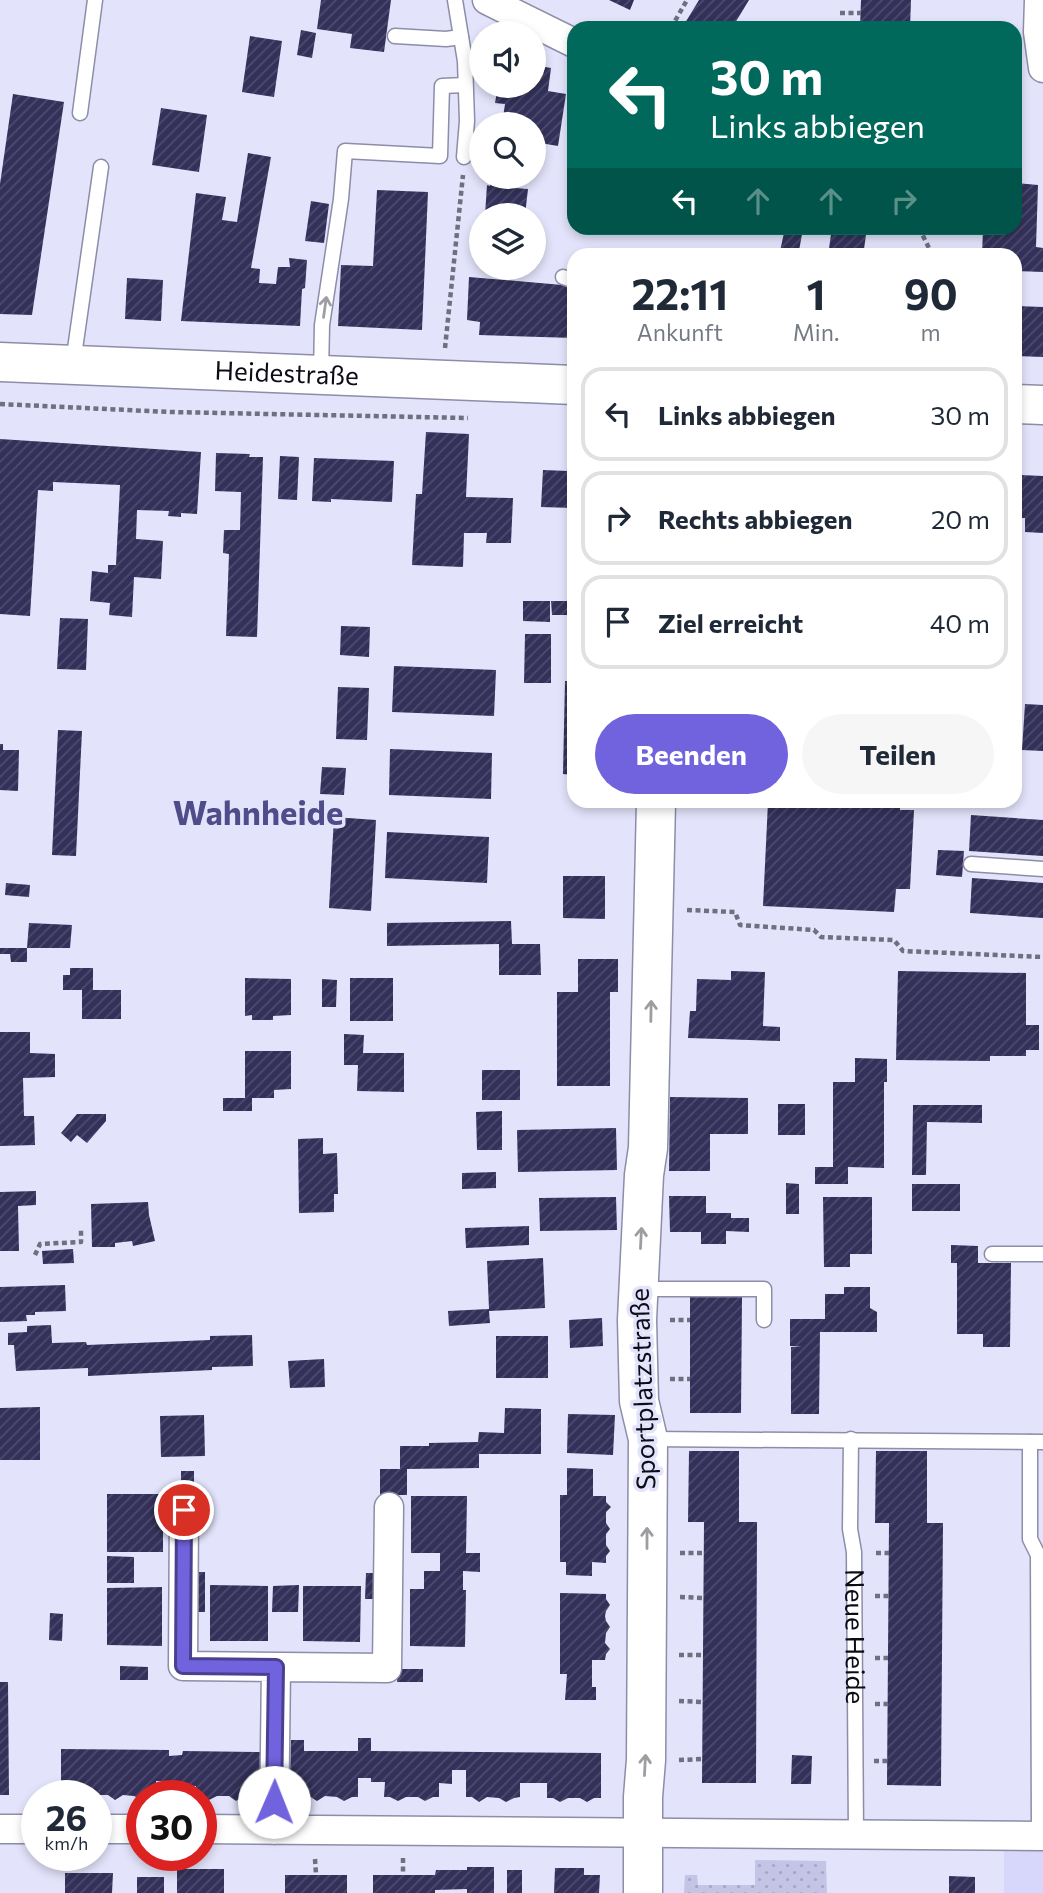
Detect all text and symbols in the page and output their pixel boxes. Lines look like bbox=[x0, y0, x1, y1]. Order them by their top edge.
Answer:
map controls bbox=[469, 21, 546, 280]
button: sound bbox=[469, 21, 546, 98]
text: 30 m bbox=[710, 45, 823, 105]
icon: left bbox=[595, 49, 686, 140]
text: Links abbiegen bbox=[710, 105, 925, 145]
button: search bbox=[469, 112, 546, 189]
icon: left bbox=[666, 182, 704, 220]
icon: ahead bbox=[739, 182, 777, 220]
icon: ahead bbox=[812, 182, 850, 220]
icon: right bbox=[885, 182, 923, 220]
button: layers bbox=[469, 203, 546, 280]
text: 22:11 bbox=[631, 267, 728, 319]
text: 1 bbox=[807, 267, 826, 319]
text: 90 bbox=[904, 267, 958, 319]
one-way arrow bbox=[319, 296, 332, 319]
text: Ankunft bbox=[637, 318, 723, 346]
text: Min. bbox=[793, 318, 839, 346]
text: m bbox=[921, 318, 941, 346]
street label: Heidestraße bbox=[214, 354, 360, 390]
icon: left bbox=[599, 395, 637, 433]
text: Links abbiegen bbox=[658, 399, 836, 430]
text: 30 m bbox=[931, 399, 990, 430]
icon: right bbox=[599, 499, 637, 537]
text: Rechts abbiegen bbox=[658, 503, 853, 534]
text: 20 m bbox=[931, 503, 990, 534]
icon: arrive bbox=[599, 603, 637, 641]
text: Ziel erreicht bbox=[658, 607, 803, 638]
text: 40 m bbox=[930, 607, 990, 638]
button: Beenden bbox=[595, 714, 788, 794]
button: Teilen bbox=[802, 714, 994, 794]
district label: Wahnheide bbox=[173, 791, 343, 832]
one-way arrow bbox=[644, 999, 657, 1022]
one-way arrow bbox=[635, 1226, 648, 1249]
street label: Sportplatzstraße bbox=[622, 1288, 661, 1491]
pin bbox=[154, 1480, 214, 1540]
icon: arrive bbox=[165, 1491, 203, 1529]
one-way arrow bbox=[640, 1526, 654, 1549]
street label: Neue Heide bbox=[840, 1569, 872, 1704]
one-way arrow bbox=[639, 1754, 652, 1777]
position arrow bbox=[237, 1765, 311, 1839]
speed limit sign: 30 bbox=[126, 1780, 217, 1871]
text: 26 bbox=[46, 1795, 87, 1838]
text: km/h bbox=[45, 1832, 88, 1854]

